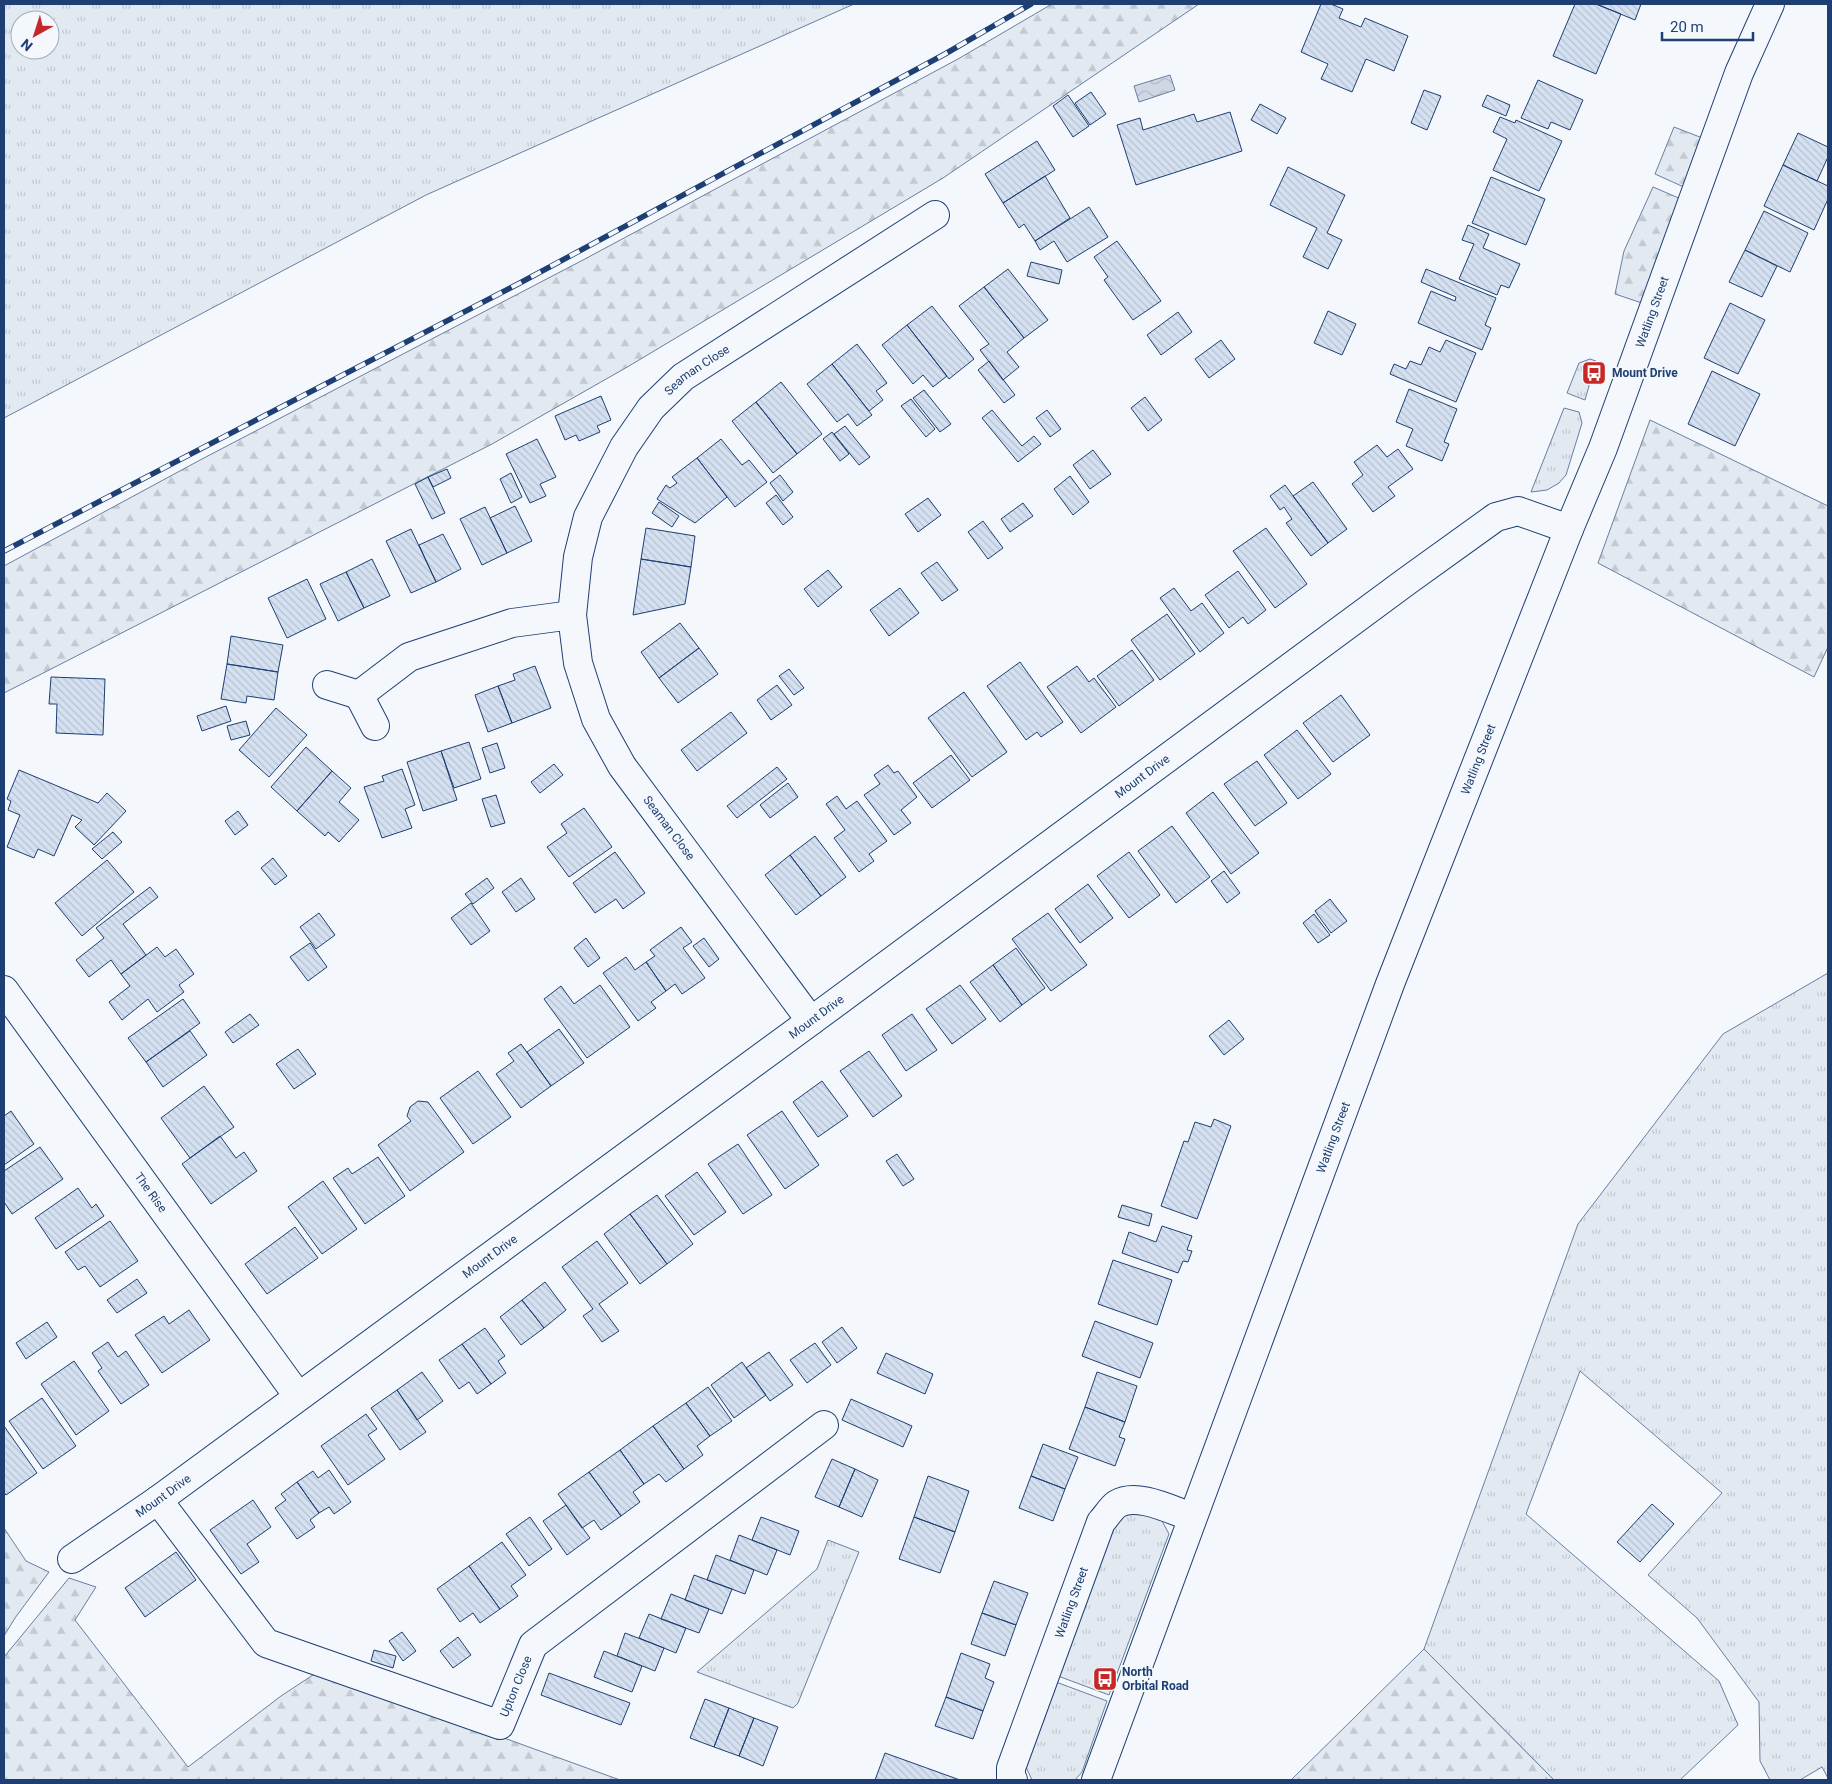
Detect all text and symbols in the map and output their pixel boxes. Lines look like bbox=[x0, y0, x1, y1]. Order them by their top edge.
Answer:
north arrow bbox=[10, 10, 60, 60]
scale bar bbox=[1662, 10, 1753, 42]
text: 20 m bbox=[1670, 18, 1704, 36]
text: N bbox=[18, 36, 36, 54]
street label: Watling Street bbox=[1633, 274, 1672, 350]
street label: Seaman Close bbox=[662, 342, 732, 398]
bus stop icon: Mount Drive bbox=[1581, 360, 1607, 386]
place label: Mount Drive bbox=[1612, 366, 1678, 380]
street label: Watling Street bbox=[1458, 722, 1499, 797]
street label: Mount Drive bbox=[1112, 752, 1172, 801]
street label: Seaman Close bbox=[640, 793, 698, 863]
street label: Mount Drive bbox=[786, 992, 847, 1042]
street label: Watling Street bbox=[1314, 1100, 1353, 1175]
street label: The Rise bbox=[131, 1170, 170, 1215]
street label: Mount Drive bbox=[460, 1232, 520, 1281]
street label: Mount Drive bbox=[133, 1471, 194, 1520]
street label: Watling Street bbox=[1052, 1565, 1091, 1640]
street label: Upton Close bbox=[497, 1654, 535, 1719]
place label: North Orbital Road bbox=[1122, 1665, 1189, 1693]
bus stop icon: North Orbital Road bbox=[1092, 1666, 1118, 1692]

